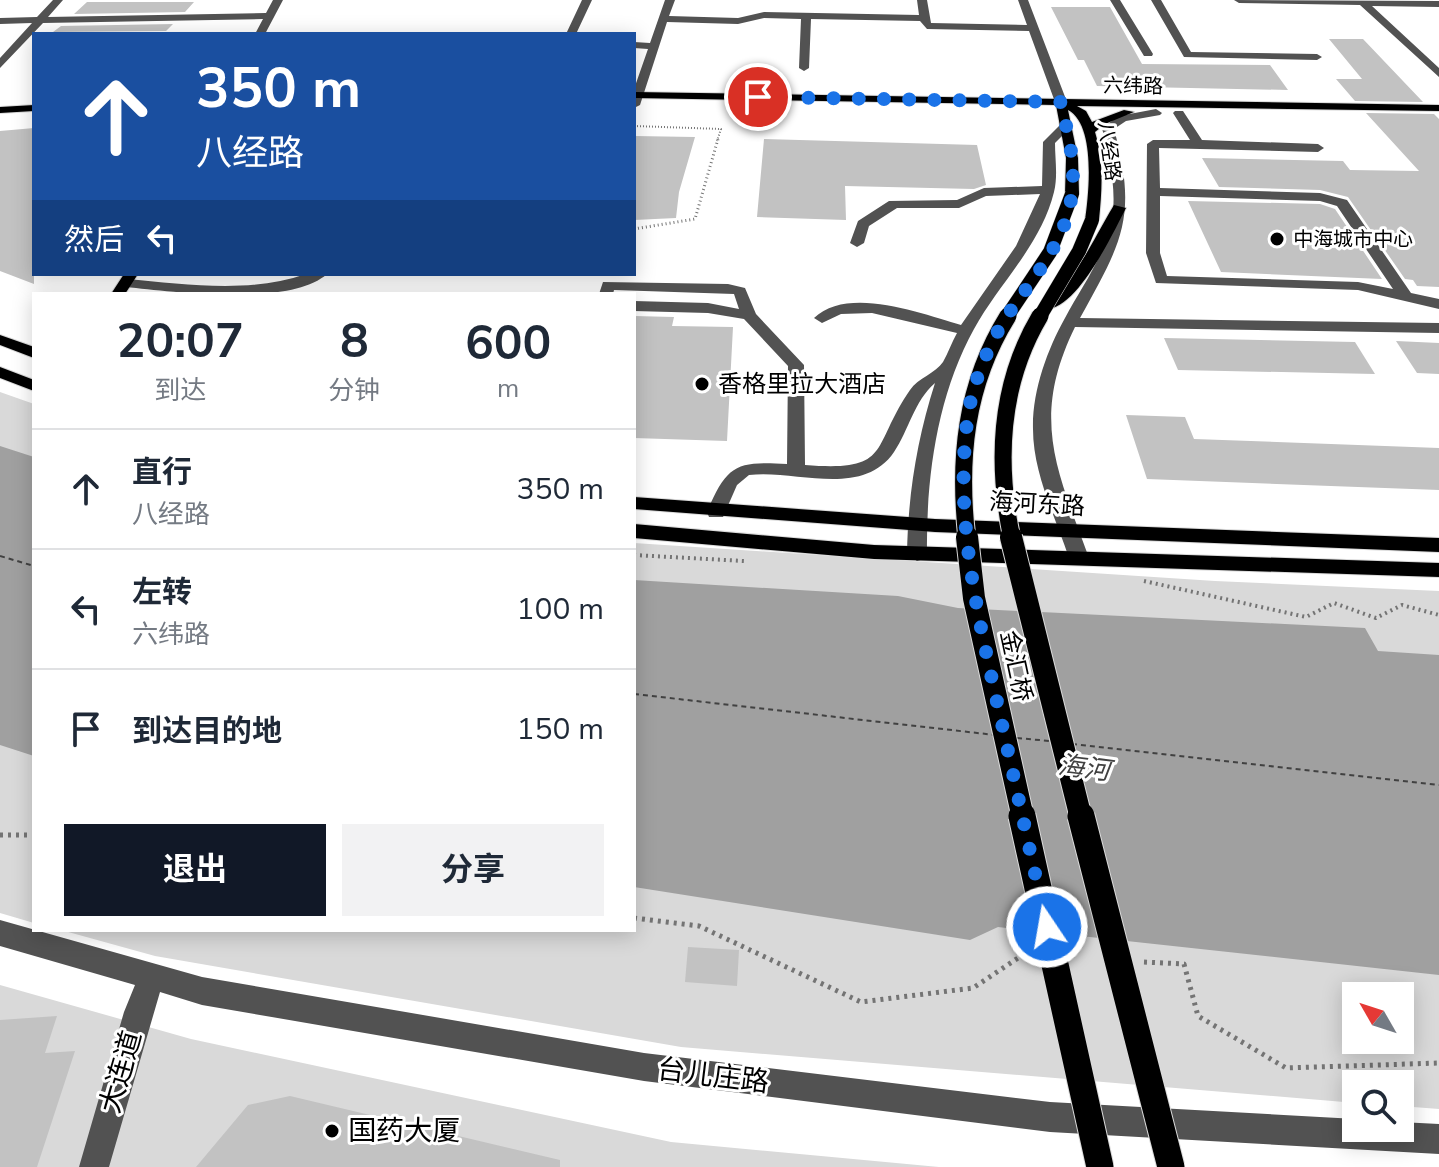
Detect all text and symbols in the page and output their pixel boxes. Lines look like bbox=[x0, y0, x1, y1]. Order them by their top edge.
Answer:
text: 350 m bbox=[196, 50, 361, 127]
pin bbox=[724, 63, 792, 131]
icon: ahead bbox=[64, 64, 168, 168]
street label: 六纬路 bbox=[1103, 72, 1163, 100]
icon: arrive bbox=[736, 75, 780, 119]
street label: 八经路 bbox=[1091, 119, 1127, 183]
text: 八经路 bbox=[196, 129, 304, 178]
icon: left bbox=[140, 216, 184, 260]
text: 然后 bbox=[64, 220, 124, 261]
place label: 中海城市中心 bbox=[1293, 226, 1413, 253]
marker: 中海城市中心 bbox=[1268, 230, 1286, 248]
text: 20:07 bbox=[117, 308, 244, 374]
text: 8 bbox=[340, 308, 369, 374]
text: 600 bbox=[465, 310, 551, 376]
place label: 香格里拉大酒店 bbox=[718, 368, 886, 400]
text: m bbox=[497, 371, 519, 406]
text: 到达 bbox=[154, 373, 206, 408]
text: 分钟 bbox=[328, 373, 380, 408]
marker: 香格里拉大酒店 bbox=[693, 375, 711, 393]
text: 直行 bbox=[132, 452, 192, 493]
icon: ahead bbox=[64, 467, 108, 511]
text: 350 m bbox=[517, 469, 604, 510]
street label: 海河东路 bbox=[988, 486, 1086, 522]
text: 八经路 bbox=[132, 497, 210, 532]
text: 左转 bbox=[132, 572, 192, 613]
icon: left bbox=[64, 587, 108, 631]
text: 100 m bbox=[517, 589, 604, 630]
text: 六纬路 bbox=[132, 617, 210, 652]
street label: 金汇桥 bbox=[993, 627, 1039, 705]
icon: arrive bbox=[64, 707, 108, 751]
text: 150 m bbox=[517, 709, 604, 750]
text: 到达目的地 bbox=[132, 711, 282, 752]
water label: 海河 bbox=[1056, 747, 1117, 789]
button: 退出 bbox=[64, 824, 326, 916]
button: 分享 bbox=[342, 824, 604, 916]
position arrow bbox=[1005, 885, 1089, 969]
north arrow bbox=[1342, 982, 1414, 1054]
map controls bbox=[1342, 982, 1414, 1142]
street label: 大连道 bbox=[91, 1026, 151, 1118]
street label: 台儿庄路 bbox=[655, 1050, 771, 1102]
button: search bbox=[1342, 1070, 1414, 1142]
place label: 国药大厦 bbox=[348, 1112, 460, 1150]
marker: 国药大厦 bbox=[323, 1122, 341, 1140]

